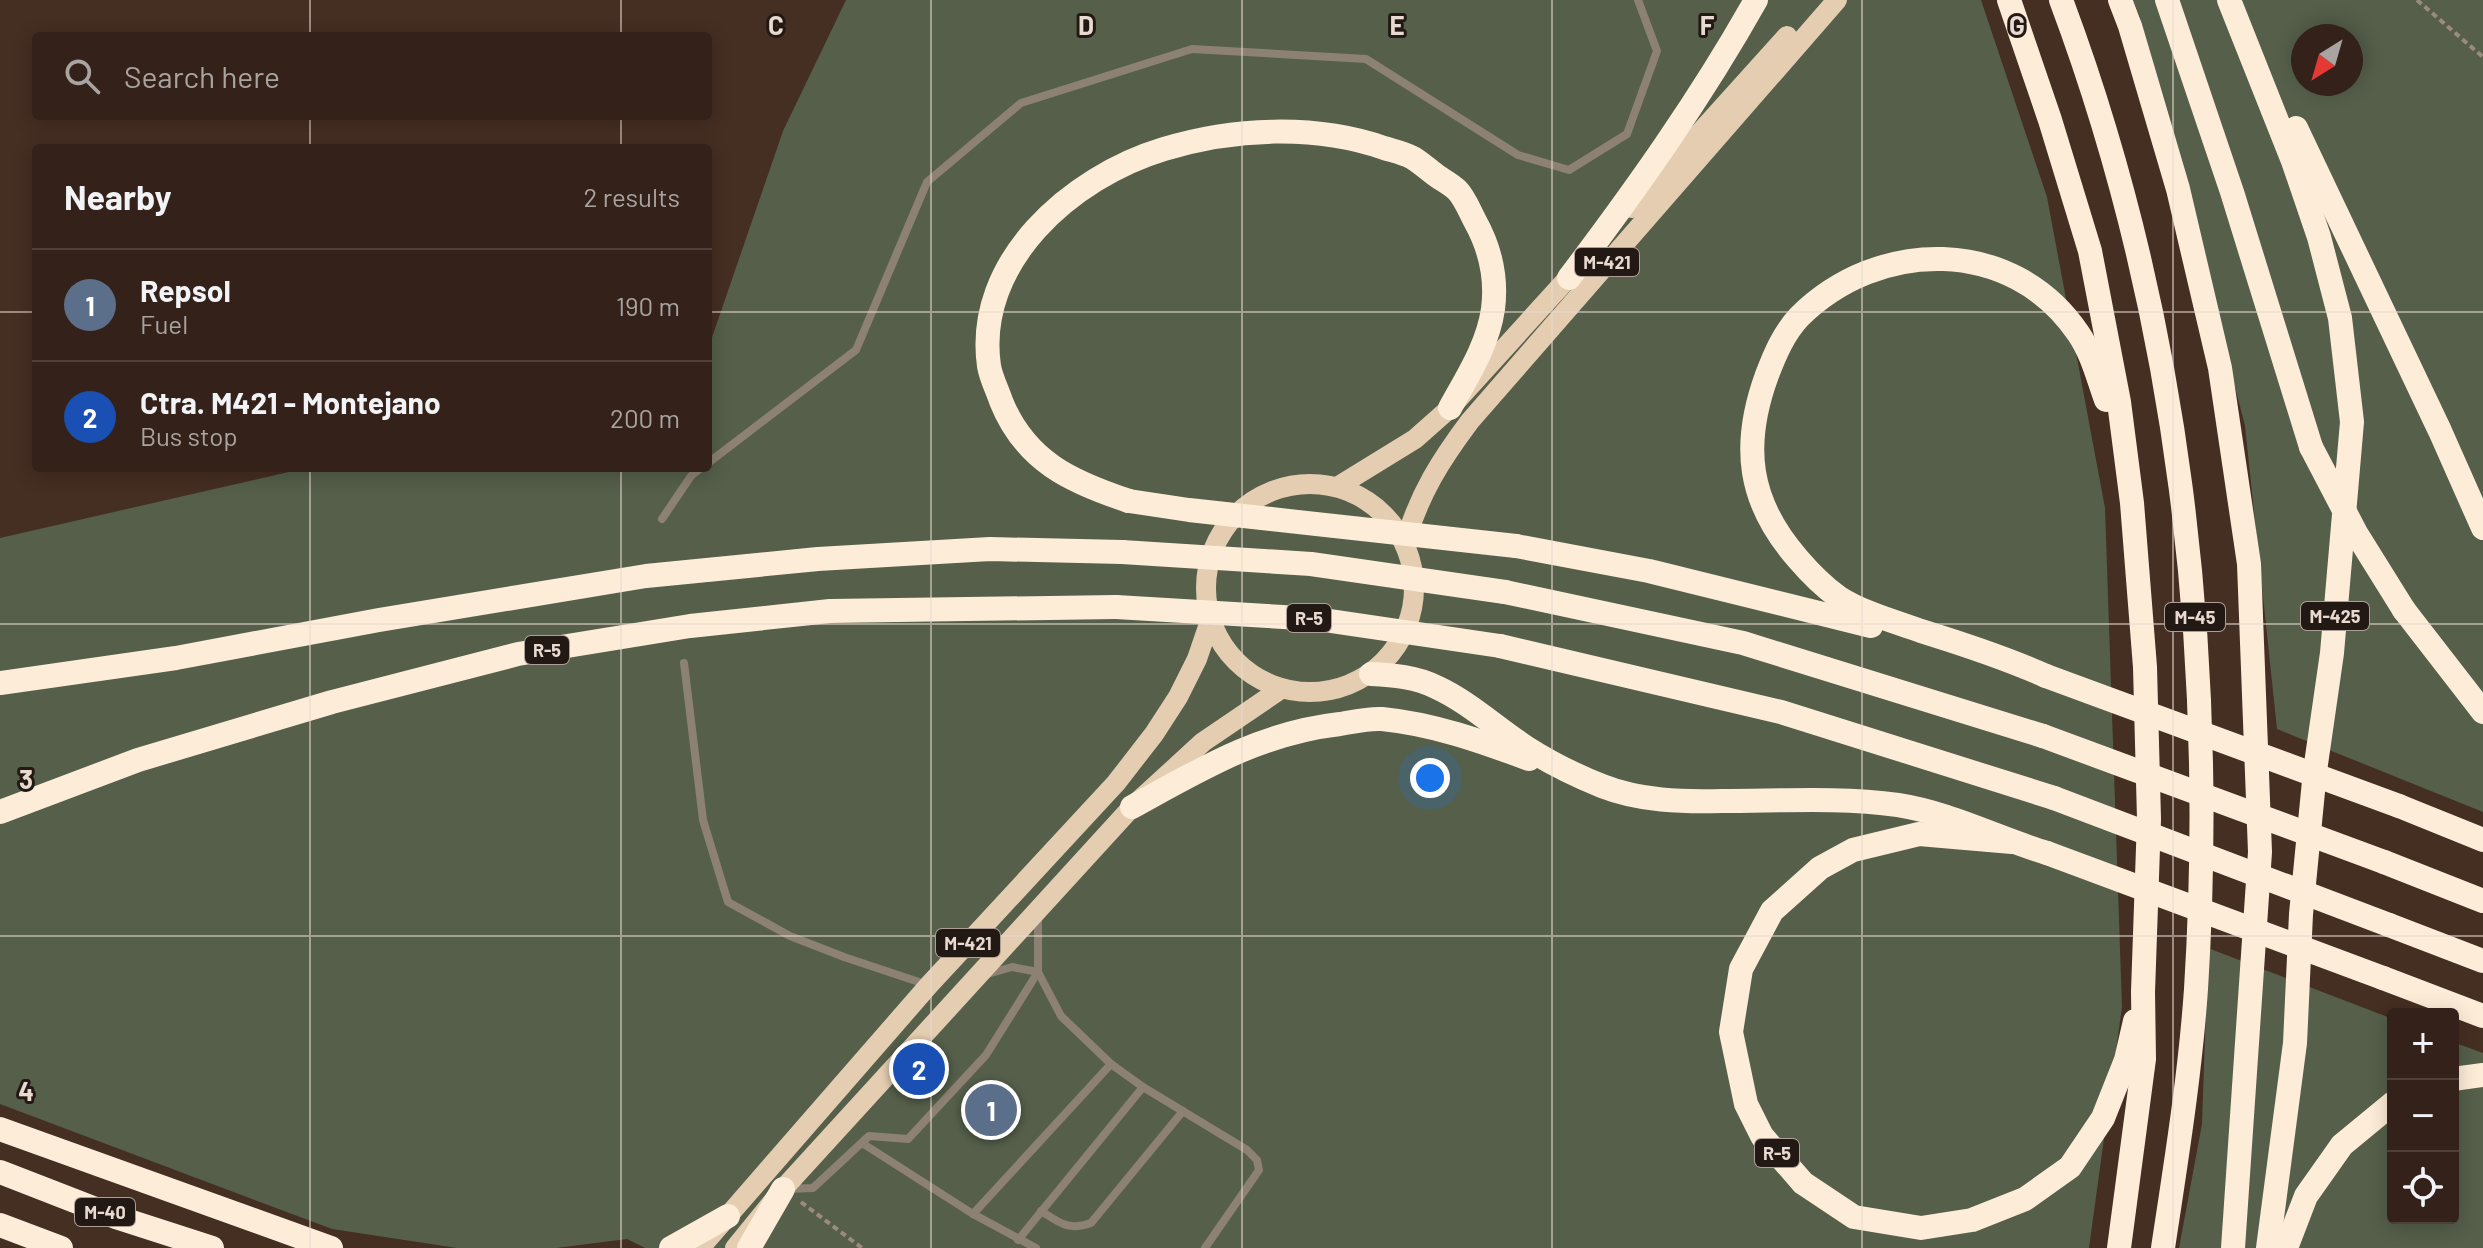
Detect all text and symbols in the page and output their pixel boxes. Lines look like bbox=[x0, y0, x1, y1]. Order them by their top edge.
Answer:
text: C bbox=[768, 9, 784, 40]
text: D bbox=[1078, 9, 1094, 40]
text: E bbox=[1389, 9, 1405, 40]
text: F bbox=[1700, 9, 1715, 40]
text: G bbox=[2009, 9, 2025, 40]
north arrow bbox=[2291, 24, 2363, 96]
search box bbox=[32, 32, 712, 120]
icon: search bbox=[60, 54, 104, 98]
text: Search here bbox=[124, 58, 280, 94]
text: Nearby bbox=[64, 176, 172, 217]
text: 2 results bbox=[584, 181, 680, 212]
road number: M-421 bbox=[1575, 248, 1639, 276]
text: Repsol bbox=[140, 272, 231, 308]
text: 1 bbox=[85, 290, 95, 321]
text: 190 m bbox=[616, 290, 680, 321]
text: Fuel bbox=[140, 308, 188, 339]
text: Ctra. M421 - Montejano bbox=[140, 384, 441, 420]
text: 2 bbox=[83, 402, 97, 433]
text: 200 m bbox=[610, 402, 680, 433]
text: Bus stop bbox=[140, 420, 238, 451]
road number: M-425 bbox=[2301, 602, 2369, 630]
road number: M-45 bbox=[2165, 603, 2225, 631]
road number: R-5 bbox=[1287, 604, 1331, 632]
road number: R-5 bbox=[525, 636, 569, 664]
your location bbox=[1410, 758, 1450, 798]
text: 3 bbox=[19, 763, 33, 794]
road number: M-421 bbox=[936, 929, 1000, 957]
map controls bbox=[2387, 1008, 2459, 1224]
button: + bbox=[2387, 1008, 2459, 1080]
pin: 2 bbox=[893, 1039, 945, 1099]
text: 4 bbox=[18, 1075, 34, 1106]
pin: 1 bbox=[965, 1080, 1017, 1140]
button: − bbox=[2387, 1080, 2459, 1152]
road number: R-5 bbox=[1755, 1139, 1799, 1167]
button: locate bbox=[2387, 1152, 2459, 1224]
road number: M-40 bbox=[75, 1198, 135, 1226]

